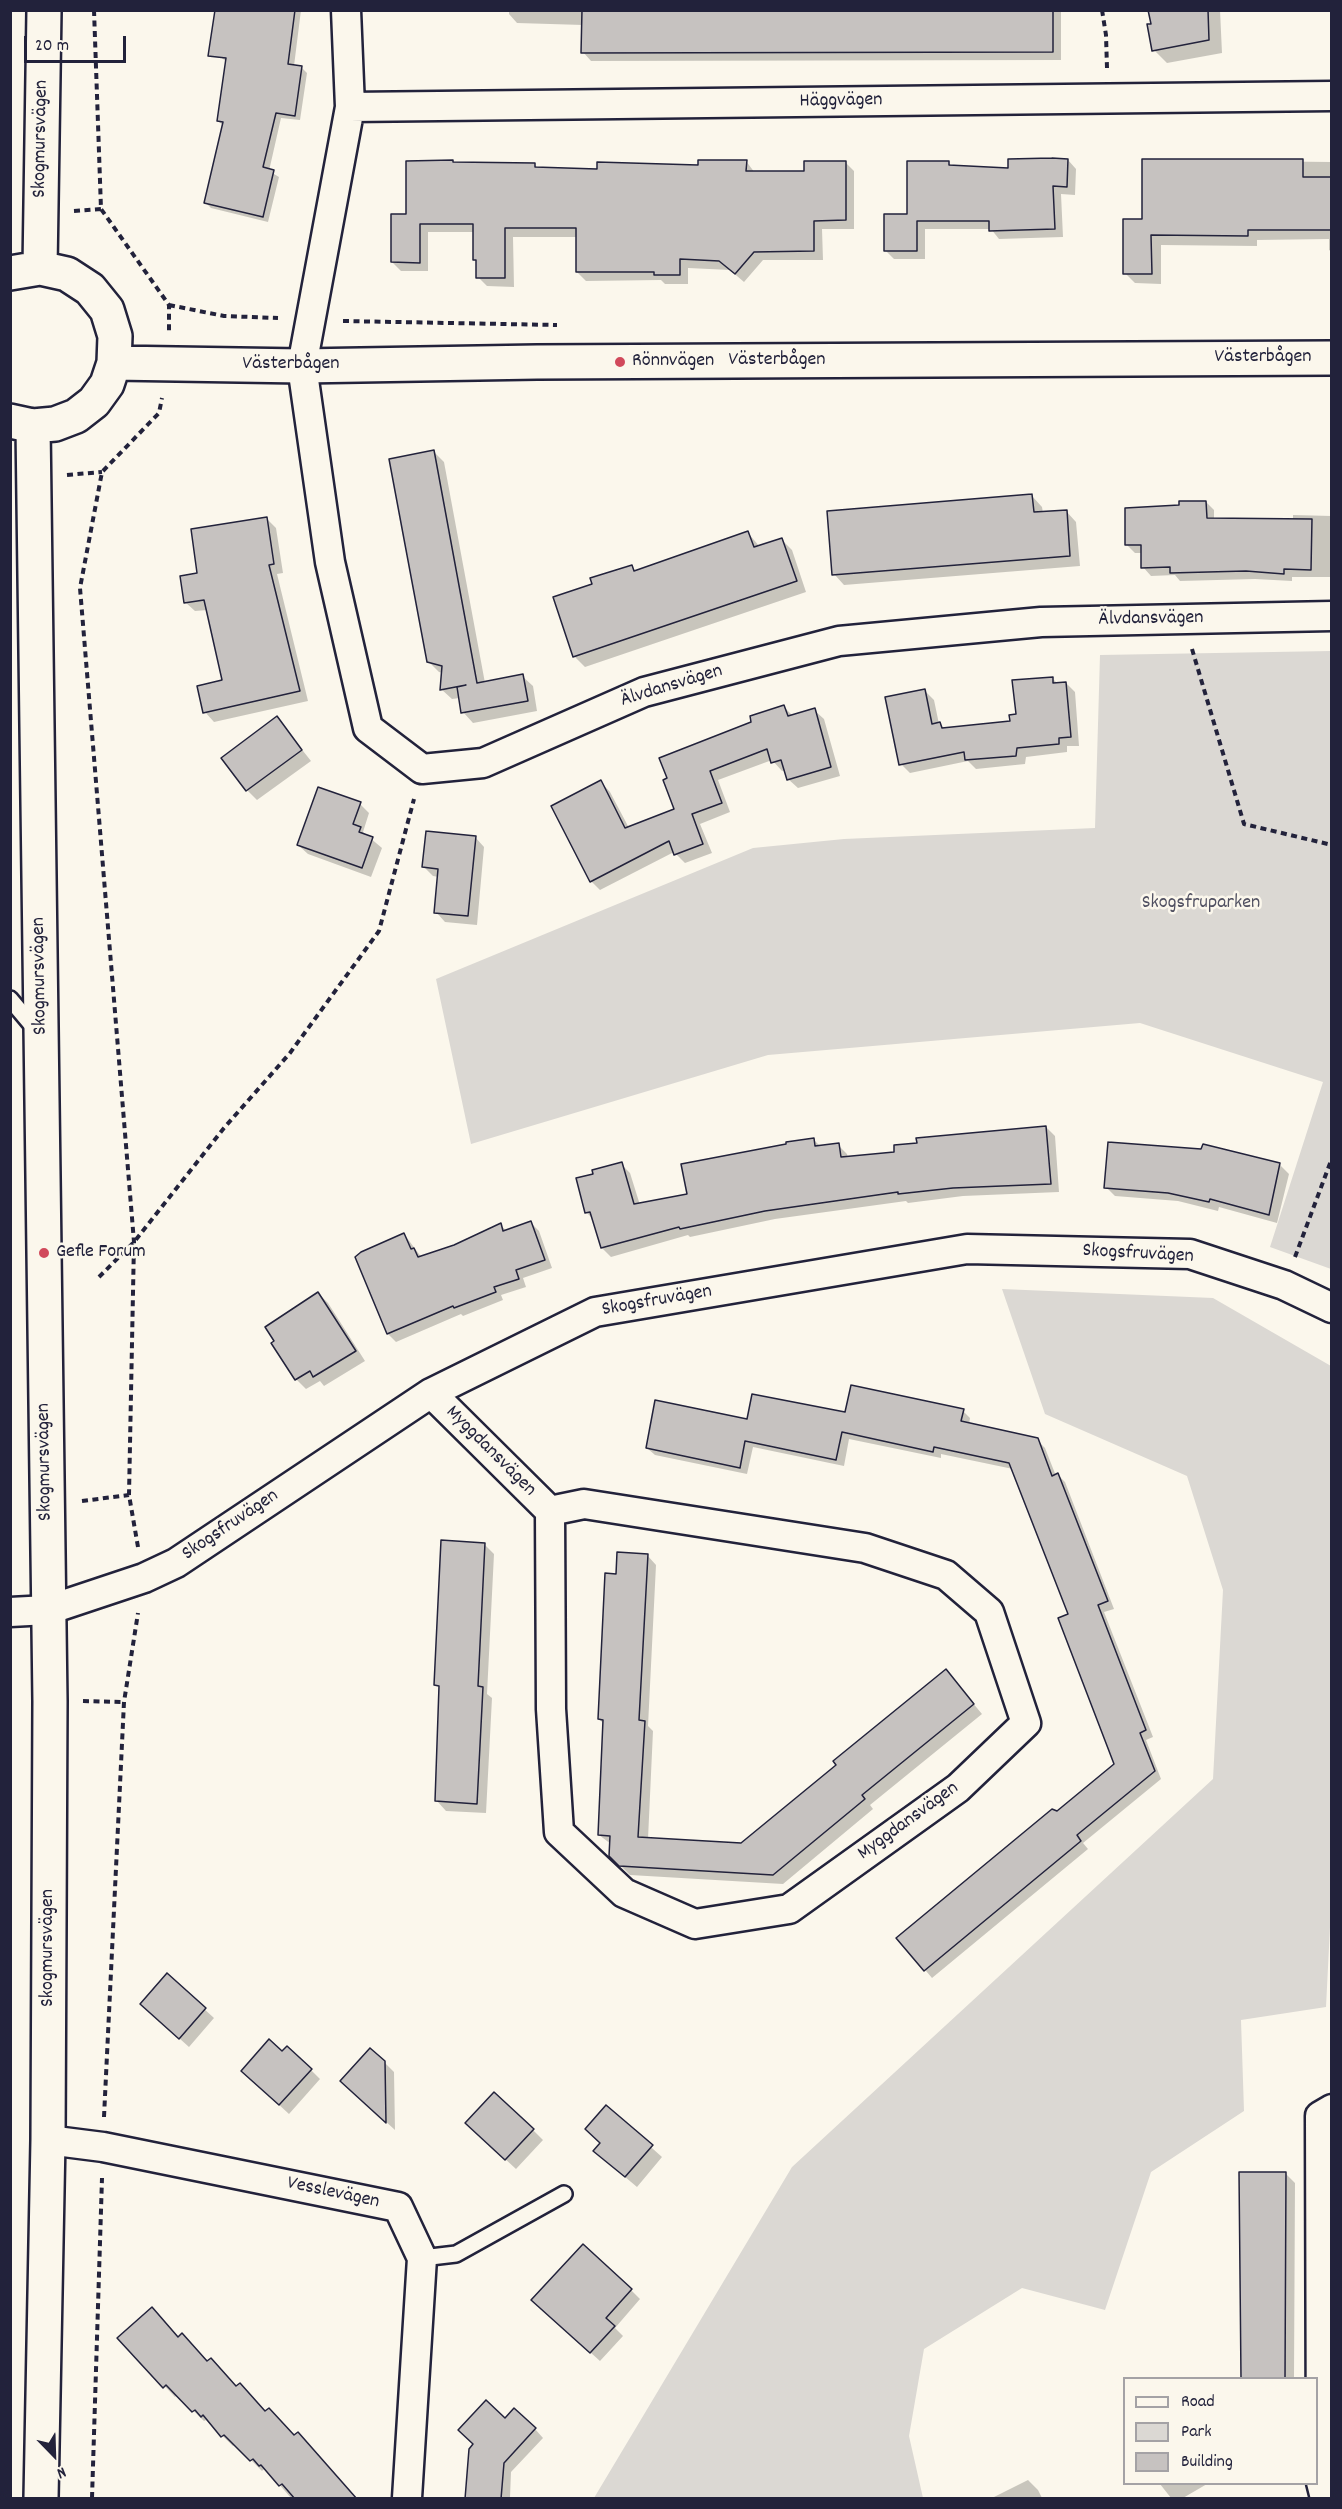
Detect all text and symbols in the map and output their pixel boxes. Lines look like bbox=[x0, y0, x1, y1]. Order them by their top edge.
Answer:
scale bar bbox=[27, 24, 129, 62]
text: 20 m bbox=[35, 34, 69, 59]
street label: Skogmursvägen bbox=[29, 80, 55, 198]
street label: Häggvägen bbox=[799, 89, 883, 115]
street label: Västerbågen bbox=[1214, 346, 1312, 370]
street label: Västerbågen bbox=[728, 349, 826, 373]
place label: Rönnvägen bbox=[632, 350, 714, 374]
street label: Västerbågen bbox=[242, 353, 340, 377]
marker: Rönnvägen bbox=[613, 355, 627, 369]
street label: Älvdansvägen bbox=[1098, 607, 1204, 633]
street label: Älvdansvägen bbox=[618, 660, 726, 714]
park label: Skogsfruparken bbox=[1142, 892, 1260, 916]
street label: Skogmursvägen bbox=[28, 917, 54, 1035]
street label: Skogsfruvägen bbox=[1082, 1240, 1194, 1270]
place label: Gefle Forum bbox=[56, 1241, 146, 1265]
marker: Gefle Forum bbox=[37, 1246, 51, 1260]
street label: Skogsfruvägen bbox=[600, 1281, 714, 1323]
street label: Myggdansvägen bbox=[439, 1401, 541, 1503]
street label: Skogmursvägen bbox=[33, 1403, 59, 1521]
street label: Skogsfruvägen bbox=[178, 1485, 284, 1567]
street label: Myggdansvägen bbox=[854, 1777, 964, 1867]
street label: Skogmursvägen bbox=[37, 1889, 61, 2007]
street label: Vesslevägen bbox=[285, 2172, 381, 2216]
legend bbox=[1123, 2377, 1318, 2485]
text: Road bbox=[1181, 2390, 1215, 2415]
text: Park bbox=[1181, 2420, 1212, 2445]
north arrow bbox=[24, 2425, 84, 2485]
text: Building bbox=[1181, 2450, 1233, 2475]
text: N bbox=[53, 2460, 69, 2484]

